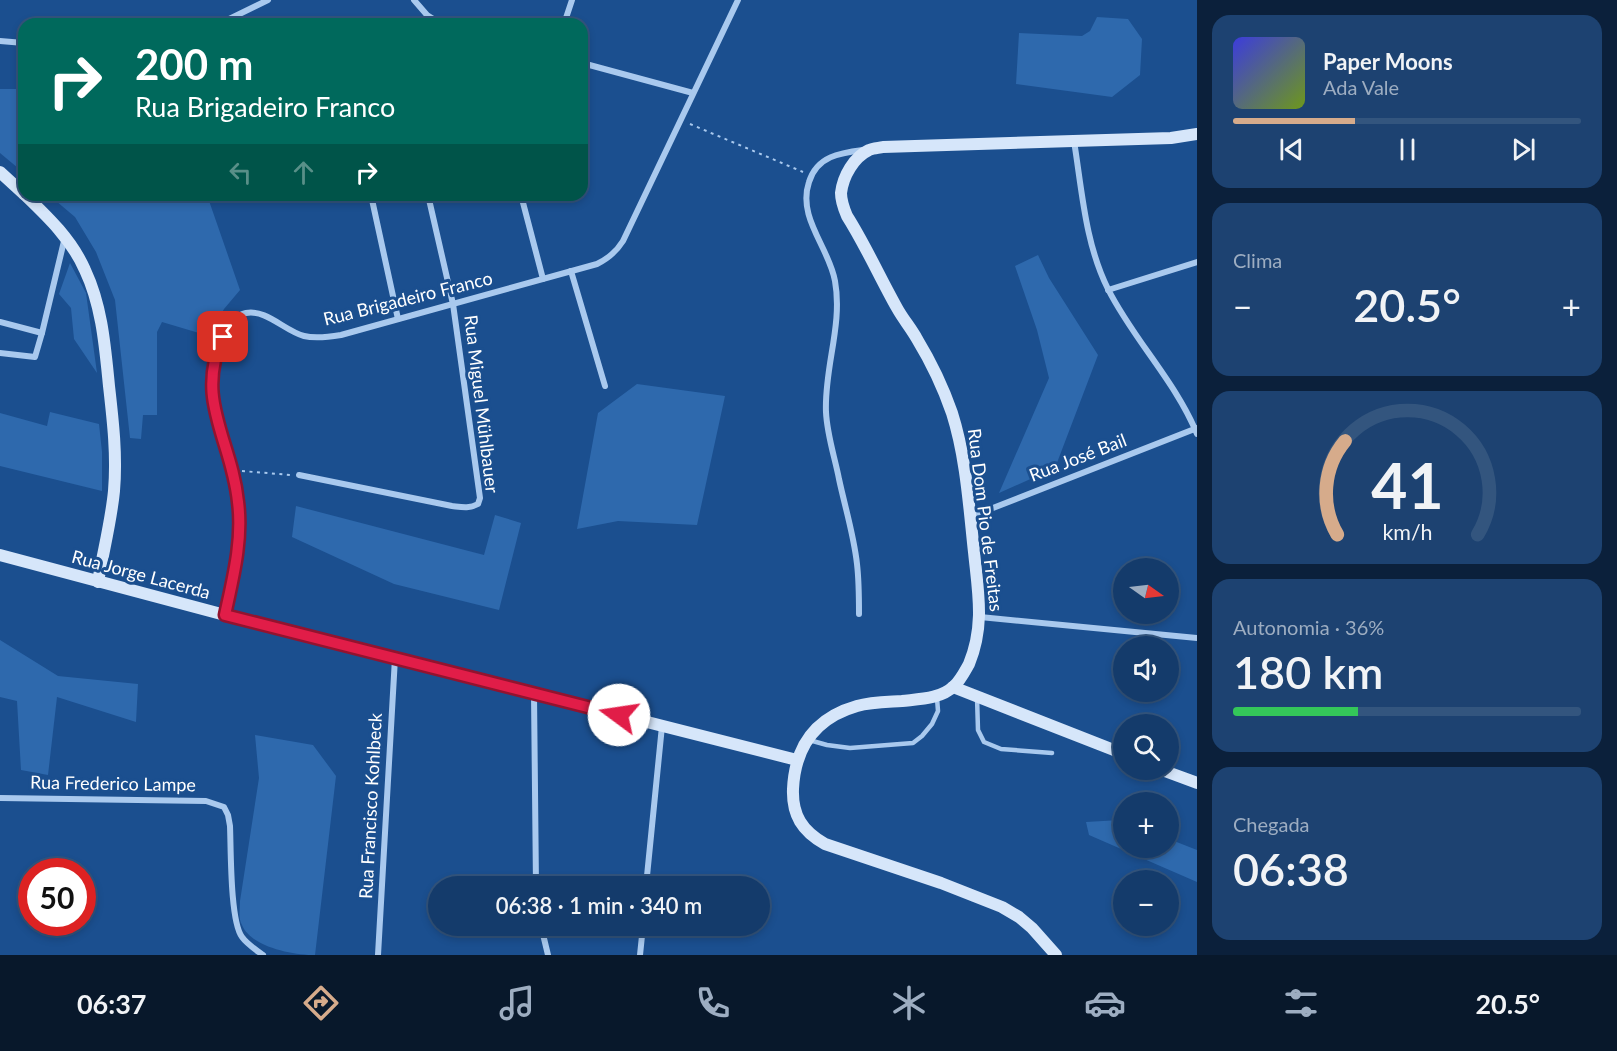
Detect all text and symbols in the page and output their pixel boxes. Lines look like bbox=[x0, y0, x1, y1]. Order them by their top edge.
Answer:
text: 200 m bbox=[135, 39, 253, 89]
icon: right bbox=[36, 42, 114, 120]
text: Paper Moons bbox=[1323, 48, 1453, 75]
text: Ada Vale bbox=[1323, 75, 1399, 99]
text: Rua Brigadeiro Franco bbox=[135, 90, 395, 123]
icon: previous bbox=[1275, 133, 1308, 166]
icon: pause bbox=[1391, 133, 1424, 166]
icon: next bbox=[1507, 133, 1540, 166]
icon: left bbox=[224, 156, 257, 189]
icon: ahead bbox=[287, 156, 320, 189]
icon: right bbox=[350, 156, 383, 189]
text: Clima bbox=[1233, 248, 1282, 272]
street label: Rua Brigadeiro Franco bbox=[321, 266, 495, 330]
text: 20.5° bbox=[1353, 278, 1461, 332]
text: − bbox=[1233, 286, 1252, 326]
text: + bbox=[1562, 286, 1581, 326]
pin bbox=[197, 311, 248, 362]
street label: Rua Miguel Mühlbauer bbox=[460, 314, 504, 495]
icon: arrive bbox=[206, 320, 239, 353]
street label: Rua Dom Pio de Freitas bbox=[964, 427, 1008, 613]
street label: Rua José Bail bbox=[1026, 428, 1129, 486]
text: 41 bbox=[1371, 447, 1443, 522]
text: km/h bbox=[1382, 519, 1432, 545]
street label: Rua Jorge Lacerda bbox=[70, 545, 213, 603]
north arrow bbox=[1113, 558, 1179, 624]
map controls bbox=[1113, 558, 1179, 936]
text: Autonomia · 36% bbox=[1233, 615, 1384, 639]
button: sound bbox=[1113, 636, 1179, 702]
text: 180 km bbox=[1233, 645, 1383, 699]
position arrow bbox=[587, 683, 651, 747]
street label: Rua Francisco Kohlbeck bbox=[354, 711, 386, 900]
button: search bbox=[1113, 714, 1179, 780]
street label: Rua Frederico Lampe bbox=[30, 771, 196, 795]
button: + bbox=[1113, 792, 1179, 858]
text: Chegada bbox=[1233, 812, 1310, 836]
text: 06:38 bbox=[1233, 842, 1349, 896]
speed limit sign: 50 bbox=[18, 858, 96, 936]
button: − bbox=[1113, 870, 1179, 936]
text: 06:38 · 1 min · 340 m bbox=[496, 892, 702, 919]
icon: directions bbox=[300, 982, 342, 1024]
icon: music bbox=[496, 982, 538, 1024]
icon: phone bbox=[692, 982, 734, 1024]
icon: climate bbox=[888, 982, 930, 1024]
icon: car bbox=[1084, 982, 1126, 1024]
icon: filters bbox=[1280, 982, 1322, 1024]
text: 06:37 bbox=[77, 987, 147, 1020]
text: 20.5° bbox=[1475, 987, 1540, 1020]

